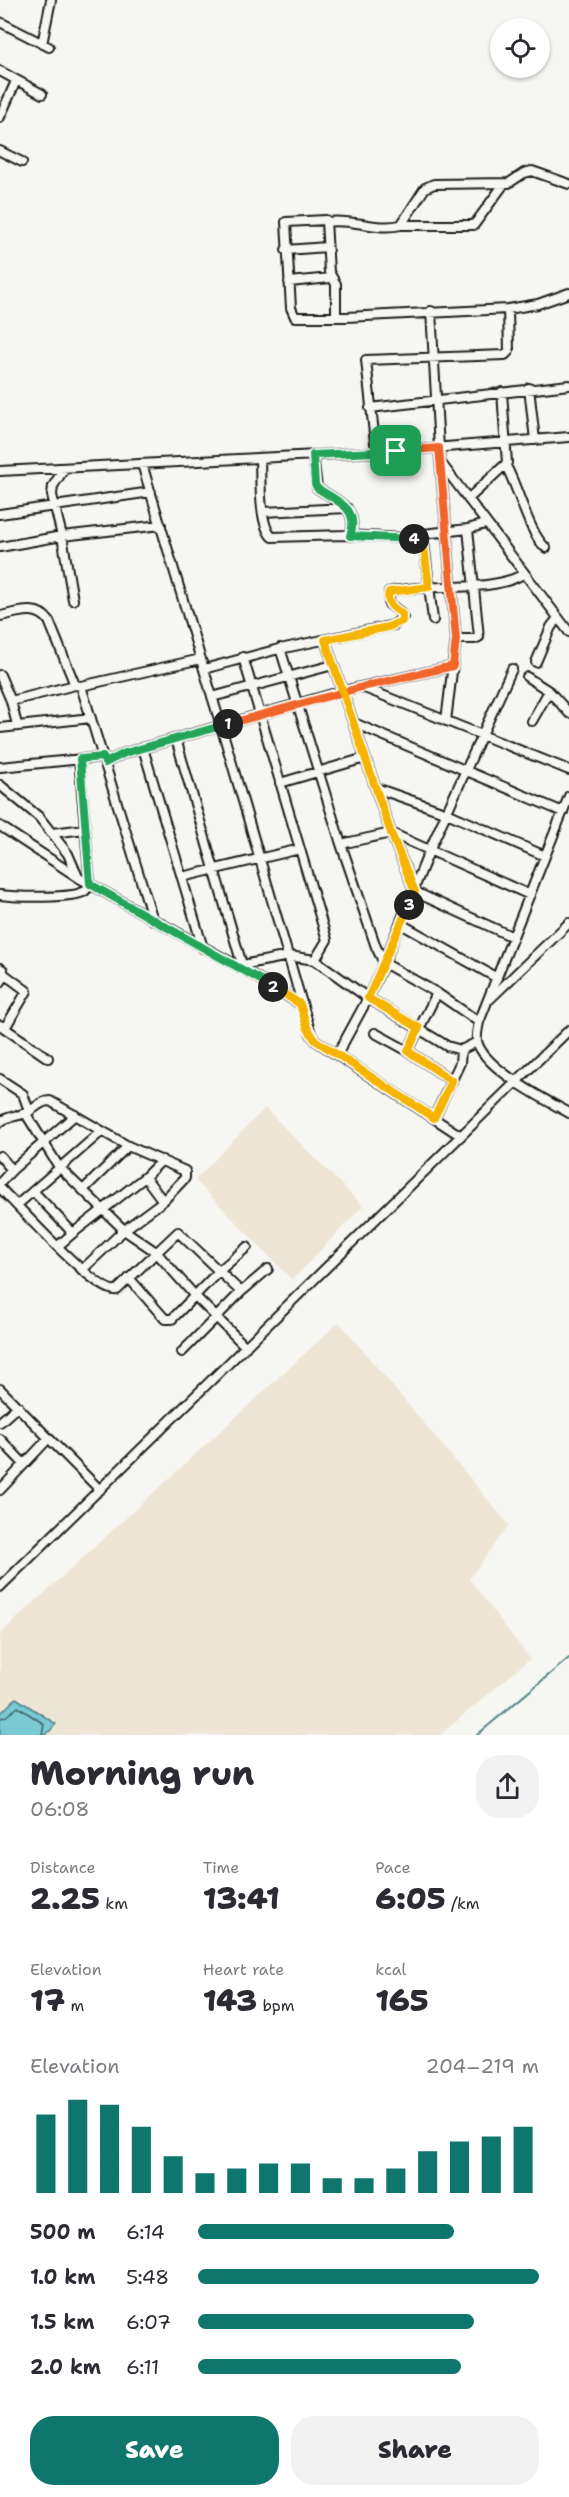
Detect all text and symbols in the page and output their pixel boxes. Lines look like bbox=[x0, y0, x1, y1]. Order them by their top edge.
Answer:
map controls bbox=[490, 18, 550, 78]
button: locate bbox=[490, 18, 550, 78]
pin bbox=[370, 425, 421, 476]
icon: arrive bbox=[379, 434, 412, 467]
pin: 4 bbox=[399, 524, 429, 554]
text: 4 bbox=[408, 528, 420, 549]
pin: 1 bbox=[213, 709, 243, 739]
text: 1 bbox=[224, 713, 232, 734]
pin: 3 bbox=[394, 890, 424, 920]
text: 3 bbox=[403, 894, 415, 915]
pin: 2 bbox=[258, 972, 288, 1002]
text: 2 bbox=[267, 976, 279, 997]
text: Morning run bbox=[30, 1751, 254, 1796]
button: share bbox=[476, 1755, 539, 1818]
text: 06:08 bbox=[30, 1796, 89, 1822]
text: Distance bbox=[30, 1857, 96, 1878]
text: Time bbox=[203, 1857, 239, 1878]
text: Pace bbox=[375, 1857, 411, 1878]
text: 2.25 bbox=[30, 1878, 100, 1919]
text: 13:41 bbox=[203, 1878, 280, 1919]
text: 6:05 bbox=[375, 1878, 446, 1919]
text: km bbox=[100, 1893, 128, 1914]
text: /km bbox=[446, 1893, 480, 1914]
text: Elevation bbox=[30, 1959, 102, 1980]
text: Heart rate bbox=[203, 1959, 284, 1980]
text: kcal bbox=[375, 1959, 406, 1980]
text: 17 bbox=[30, 1980, 65, 2021]
text: 143 bbox=[203, 1980, 257, 2021]
text: 165 bbox=[375, 1980, 429, 2021]
text: m bbox=[65, 1995, 84, 2016]
text: bpm bbox=[257, 1995, 295, 2016]
text: Elevation bbox=[30, 2053, 120, 2079]
text: 204–219 m bbox=[426, 2053, 539, 2079]
text: 500 m bbox=[30, 2219, 96, 2245]
text: 6:14 bbox=[126, 2219, 165, 2245]
text: 1.0 km bbox=[30, 2264, 95, 2290]
text: 5:48 bbox=[126, 2264, 169, 2290]
text: 1.5 km bbox=[30, 2309, 94, 2335]
text: 6:07 bbox=[126, 2309, 171, 2335]
text: 2.0 km bbox=[30, 2354, 101, 2380]
text: 6:11 bbox=[126, 2354, 159, 2380]
button: Save bbox=[30, 2416, 279, 2485]
button: Share bbox=[291, 2416, 539, 2485]

